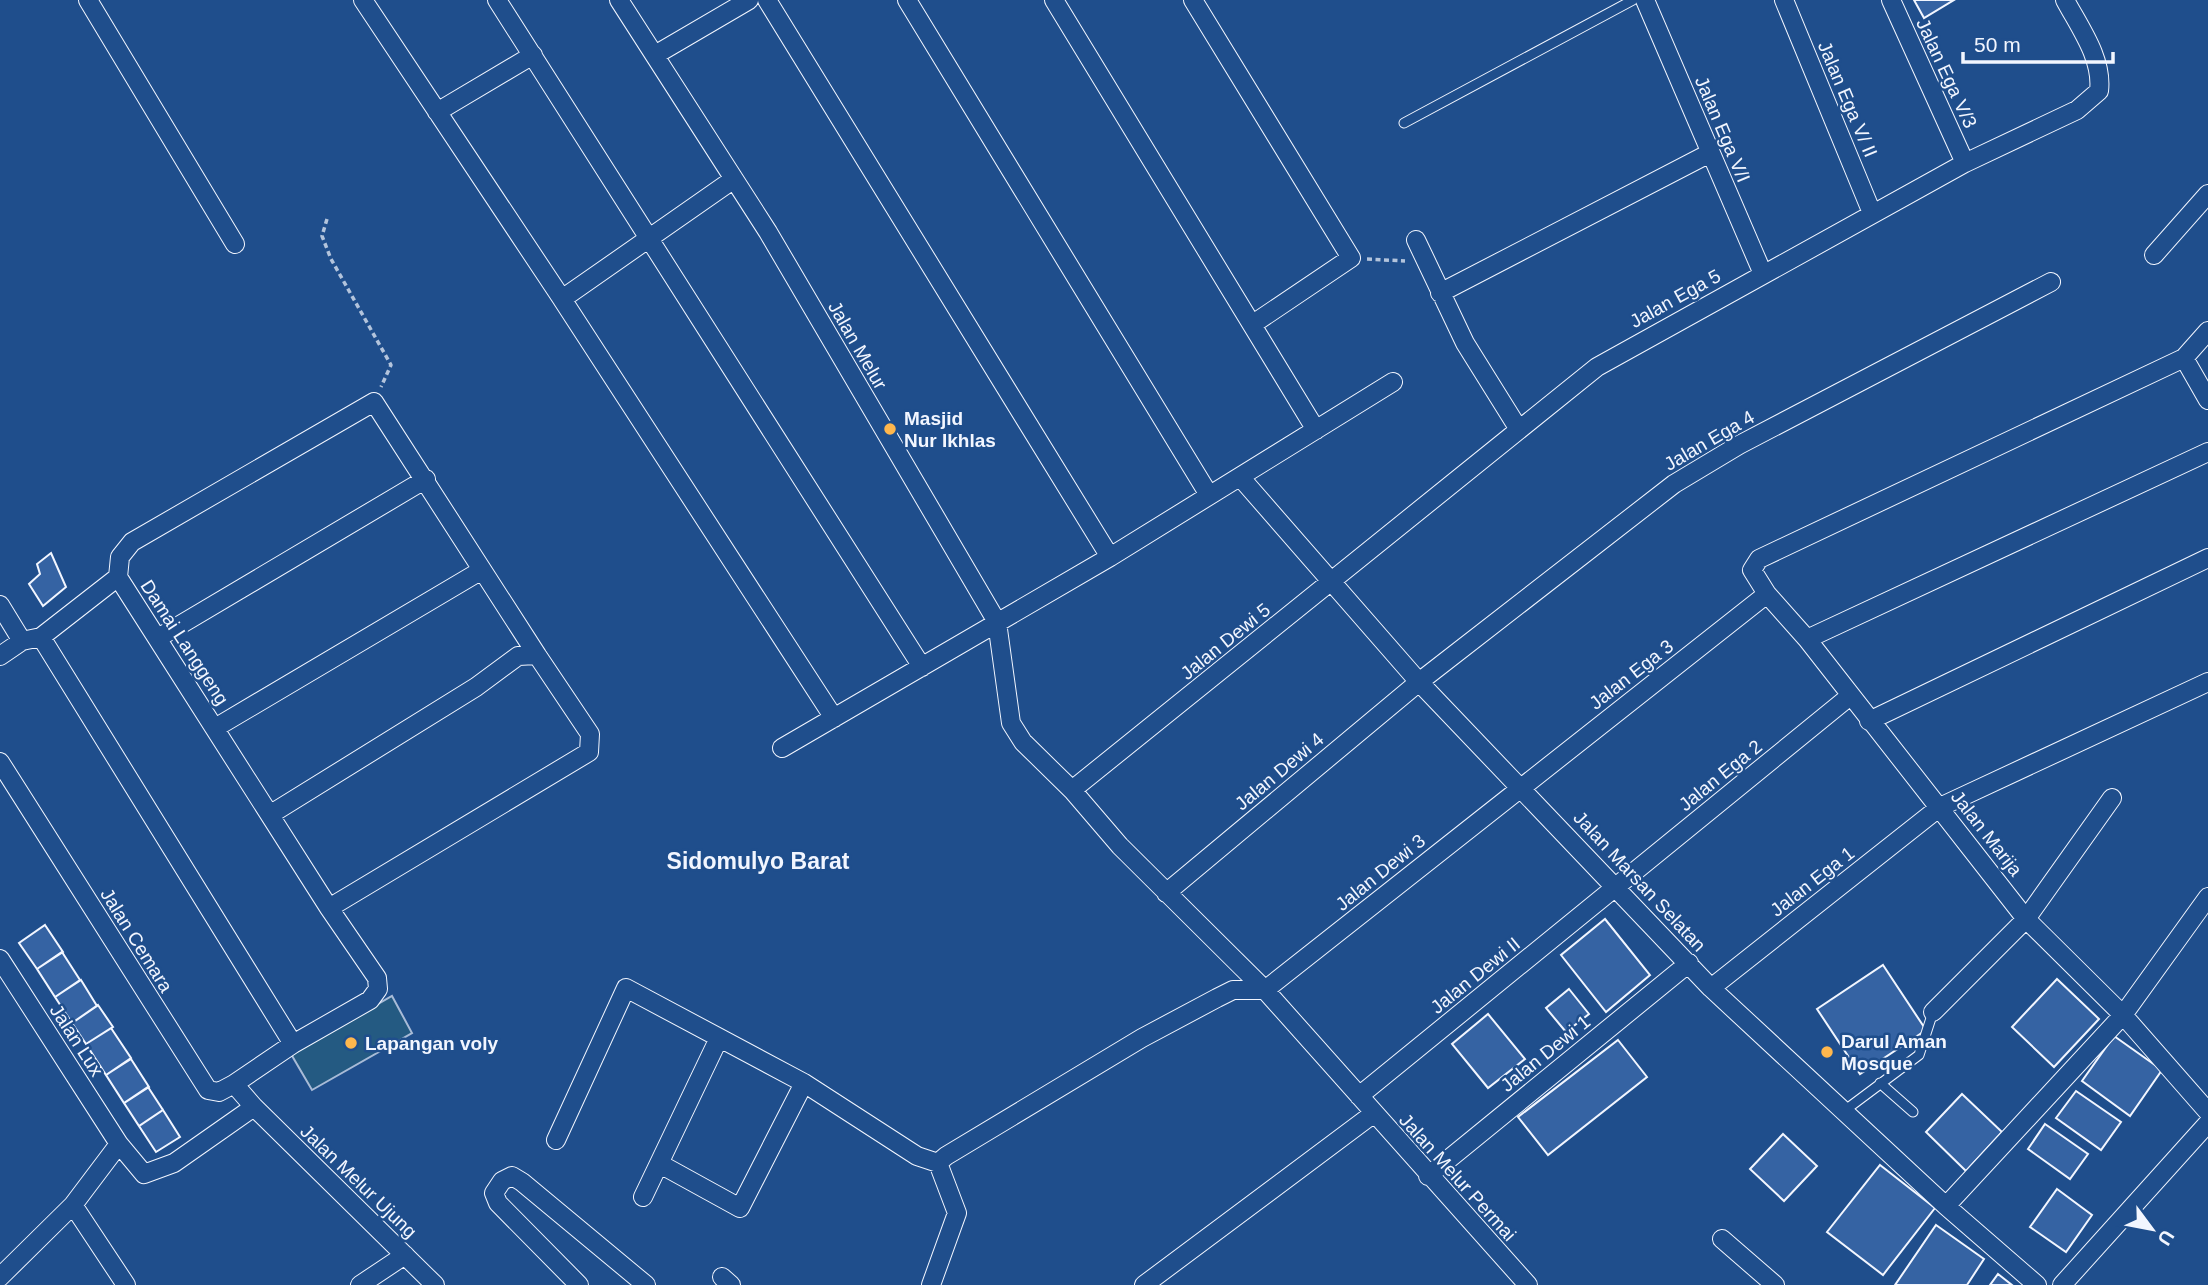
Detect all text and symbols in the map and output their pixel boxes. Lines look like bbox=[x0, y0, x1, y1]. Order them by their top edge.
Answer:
street label: Jalan Ega V/3 bbox=[1912, 15, 1981, 131]
scale bar bbox=[1963, 21, 2114, 65]
text: 50 m bbox=[1974, 33, 2021, 56]
street label: Jalan Ega V/ II bbox=[1814, 38, 1881, 160]
street label: Jalan Ega V/I bbox=[1691, 73, 1754, 185]
street label: Jalan Ega 5 bbox=[1626, 265, 1724, 332]
street label: Jalan Melur bbox=[824, 297, 892, 394]
street label: Jalan Ega 4 bbox=[1661, 406, 1758, 475]
place label: Masjid Nur Ikhlas bbox=[904, 408, 996, 451]
marker: Masjid Nur Ikhlas bbox=[882, 421, 898, 437]
street label: Damai Langgeng bbox=[136, 576, 233, 709]
street label: Jalan Dewi 5 bbox=[1176, 599, 1274, 684]
street label: Jalan Ega 3 bbox=[1585, 635, 1677, 714]
street label: Jalan Dewi 4 bbox=[1231, 728, 1328, 814]
street label: Jalan Ega 2 bbox=[1675, 736, 1766, 815]
street label: Jalan Marija bbox=[1947, 786, 2027, 880]
street label: Jalan Marsan Selatan bbox=[1569, 807, 1710, 956]
street label: Jalan Dewi 3 bbox=[1331, 830, 1429, 915]
street label: Jalan Ega 1 bbox=[1766, 842, 1858, 921]
district label: Sidomulyo Barat bbox=[667, 848, 850, 874]
street label: Jalan Cemara bbox=[96, 885, 177, 996]
street label: Jalan Dewi II bbox=[1426, 933, 1524, 1018]
street label: Jalan Lux bbox=[46, 1000, 108, 1081]
street label: Jalan Dewi 1 bbox=[1496, 1011, 1594, 1096]
place label: Darul Aman Mosque bbox=[1841, 1031, 1947, 1074]
place label: Lapangan voly bbox=[365, 1033, 498, 1054]
marker: Lapangan voly bbox=[343, 1035, 359, 1051]
marker: Darul Aman Mosque bbox=[1819, 1044, 1835, 1060]
street label: Jalan Melur Permai bbox=[1395, 1109, 1520, 1245]
street label: Jalan Melur Ujung bbox=[296, 1121, 421, 1242]
north arrow bbox=[2117, 1194, 2187, 1264]
text: U bbox=[2153, 1226, 2179, 1249]

